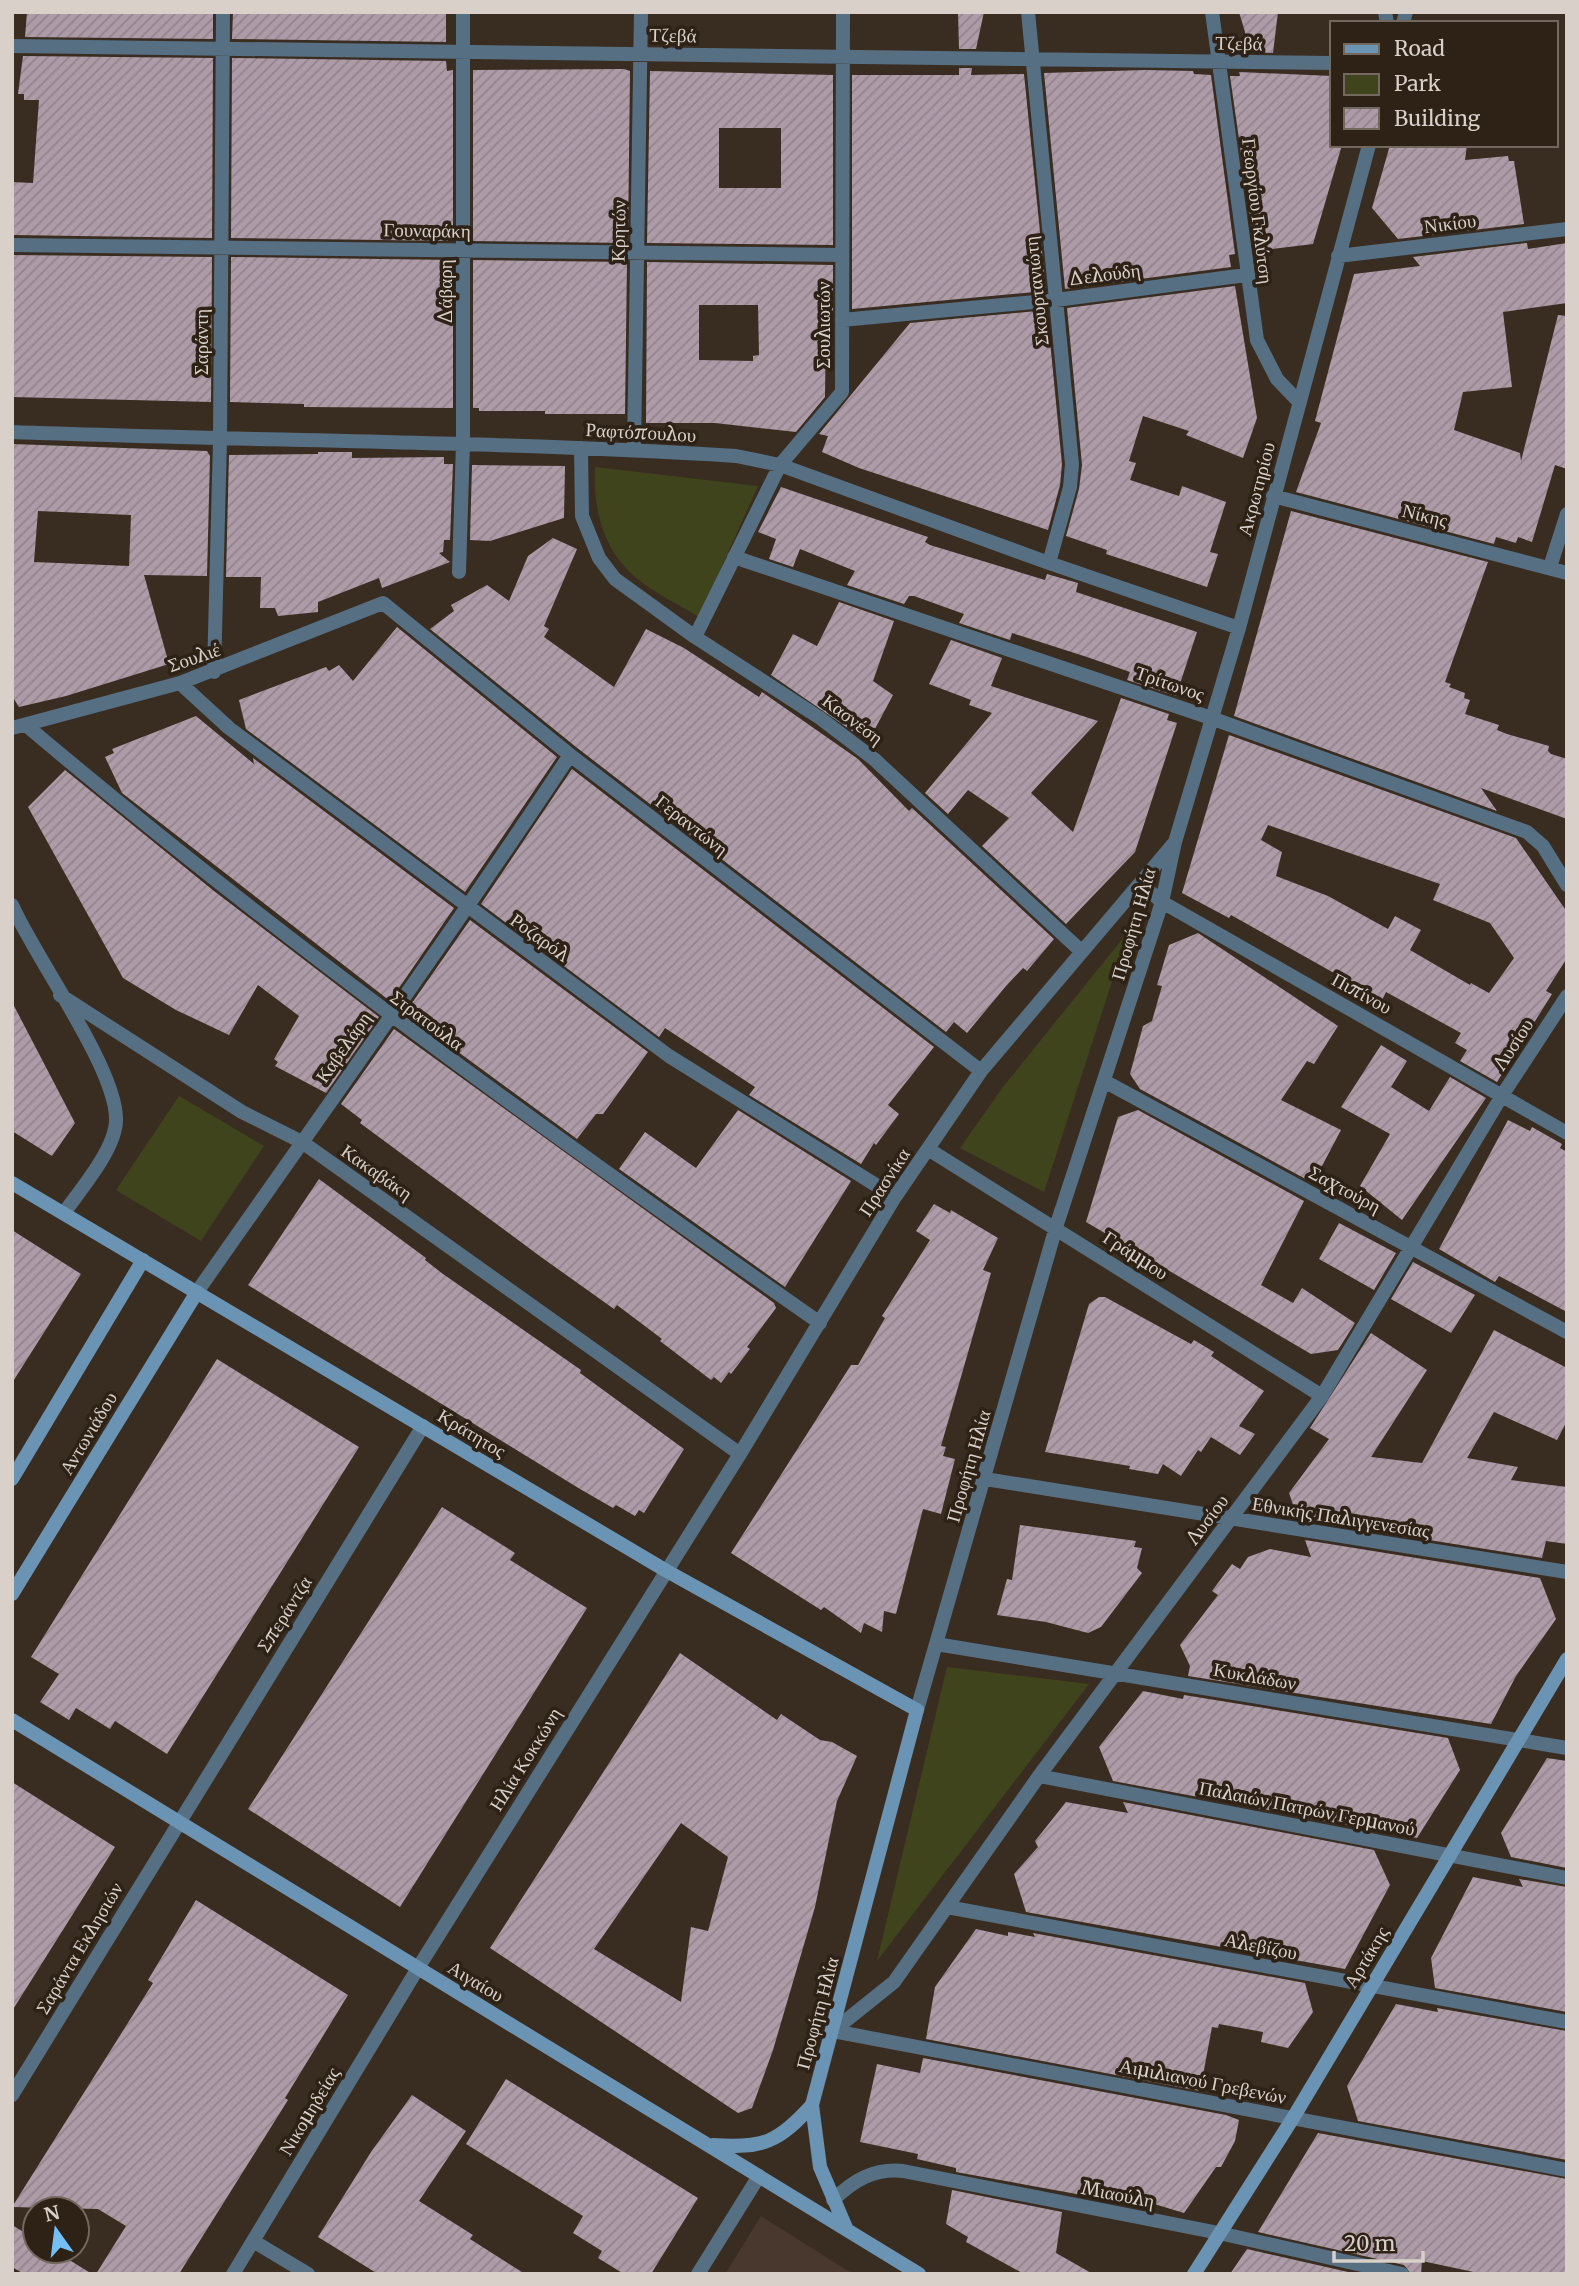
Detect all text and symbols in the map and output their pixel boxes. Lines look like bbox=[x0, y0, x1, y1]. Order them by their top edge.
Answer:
legend bbox=[1330, 21, 1558, 147]
street label: Τζεβά bbox=[649, 23, 697, 47]
street label: Τζεβά bbox=[1215, 31, 1263, 55]
text: Road bbox=[1394, 35, 1445, 62]
text: Park bbox=[1394, 70, 1441, 97]
text: Building bbox=[1394, 105, 1481, 132]
street label: Γεωργίου Γκλύτση bbox=[1237, 137, 1279, 285]
street label: Κρητών bbox=[605, 199, 631, 262]
street label: Νικίου bbox=[1423, 208, 1477, 238]
street label: Γουναράκη bbox=[383, 217, 471, 243]
street label: Σκουρτανιώτη bbox=[1018, 235, 1054, 347]
street label: Δελούδη bbox=[1066, 258, 1142, 290]
street label: Δάβαρη bbox=[433, 259, 457, 325]
street label: Σουλιωτών bbox=[811, 281, 835, 369]
street label: Σαράντη bbox=[189, 309, 213, 375]
street label: Ραφτόπουλου bbox=[585, 417, 697, 447]
street label: Ακρωτηρίου bbox=[1232, 439, 1280, 539]
street label: Νίκης bbox=[1400, 498, 1451, 532]
street label: Σουλιέ bbox=[165, 637, 224, 677]
street label: Τρίτωνος bbox=[1132, 660, 1208, 706]
street label: Κασνέση bbox=[818, 688, 888, 750]
street label: Γεραντώνη bbox=[651, 789, 733, 861]
street label: Προφήτη Ηλία bbox=[1106, 865, 1160, 983]
street label: Ροζαρόλ bbox=[506, 908, 574, 966]
street label: Πιπίνου bbox=[1328, 967, 1396, 1019]
street label: Στρατούλα bbox=[386, 985, 468, 1055]
street label: Καβελάρη bbox=[310, 1007, 376, 1087]
street label: Λυσίου bbox=[1487, 1014, 1538, 1075]
street label: Κακαβάκη bbox=[337, 1139, 417, 1205]
street label: Πρασνίκα bbox=[853, 1143, 915, 1221]
street label: Σαχτούρη bbox=[1305, 1160, 1385, 1218]
street label: Γράμμου bbox=[1099, 1225, 1173, 1285]
street label: Αντωνιάδου bbox=[54, 1387, 122, 1479]
street label: Κράτητος bbox=[434, 1403, 511, 1463]
street label: Προφήτη Ηλία bbox=[941, 1407, 995, 1525]
street label: Λυσίου bbox=[1180, 1489, 1234, 1550]
street label: Εθνικής Παλιγγενεσίας bbox=[1250, 1491, 1432, 1543]
street label: Σπεράντζα bbox=[251, 1571, 317, 1656]
street label: Κυκλάδων bbox=[1212, 1657, 1299, 1695]
street label: Ηλία Κοκκώνη bbox=[484, 1703, 566, 1815]
street label: Παλαιών Πατρών Γερμανού bbox=[1197, 1775, 1417, 1841]
street label: Σαράντα Εκλησιών bbox=[30, 1877, 128, 2018]
street label: Αρτάκης bbox=[1338, 1921, 1394, 1992]
street label: Αλεβίζου bbox=[1223, 1927, 1299, 1965]
street label: Προφήτη Ηλία bbox=[790, 1954, 844, 2072]
street label: Αιγαίου bbox=[444, 1955, 508, 2007]
street label: Αιμιλιανού Γρεβενών bbox=[1117, 2053, 1289, 2109]
street label: Νικομηδείας bbox=[273, 2062, 345, 2160]
street label: Μιαούλη bbox=[1079, 2175, 1157, 2213]
north arrow bbox=[21, 2195, 91, 2265]
text: N bbox=[42, 2200, 62, 2227]
scale bar bbox=[1334, 2220, 1423, 2264]
text: 20 m bbox=[1344, 2230, 1396, 2257]

